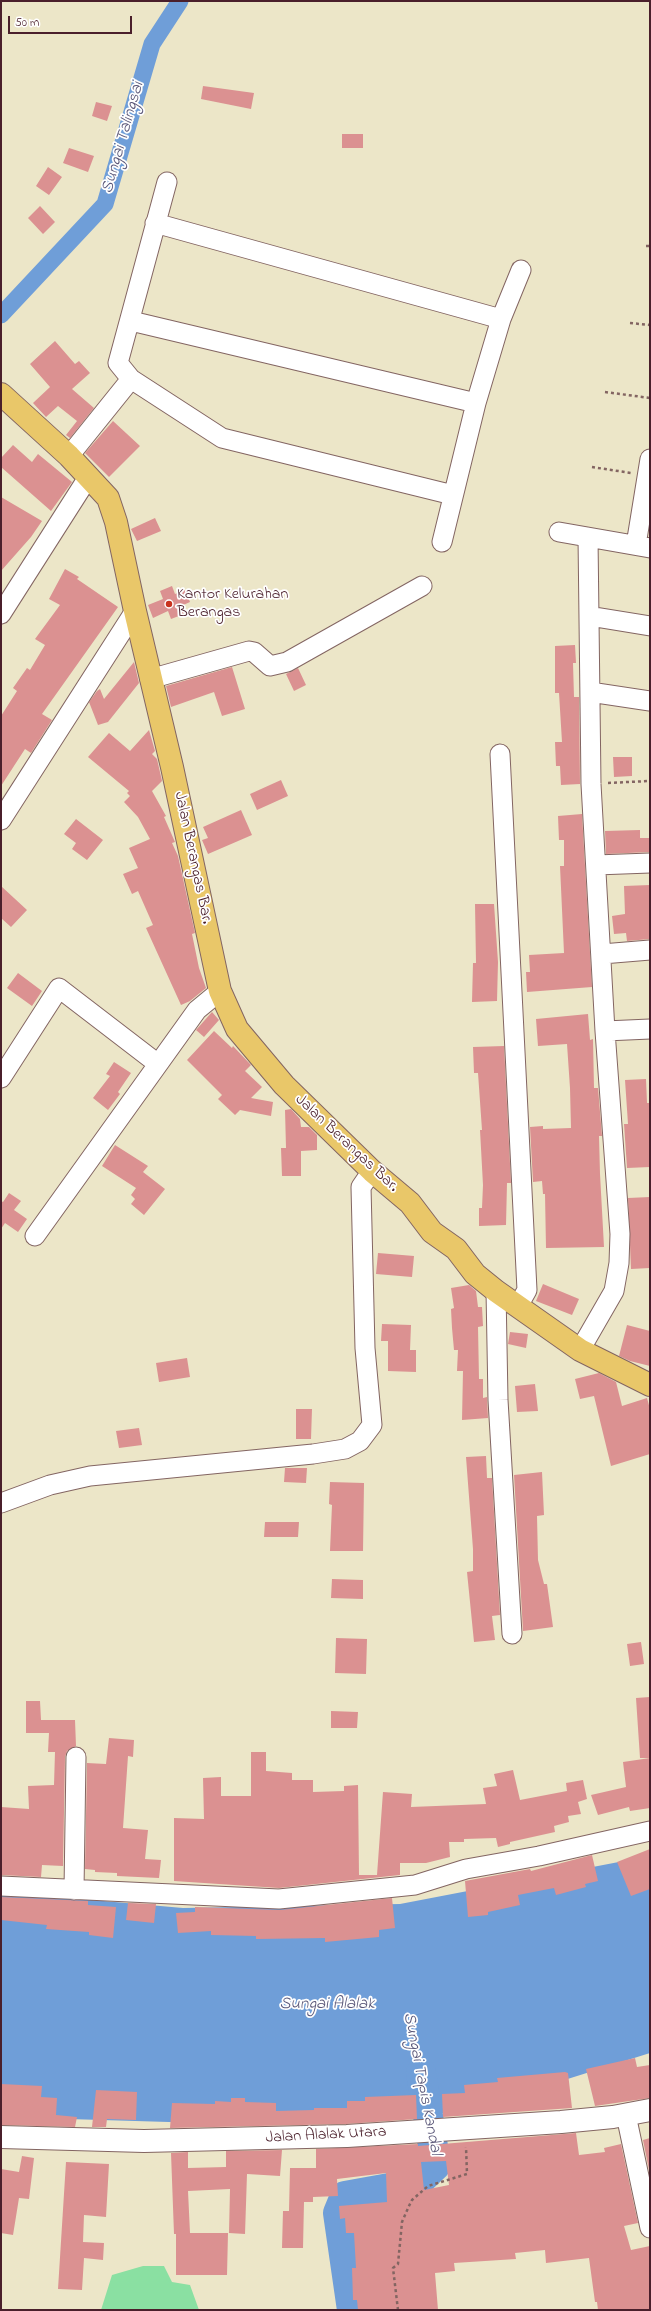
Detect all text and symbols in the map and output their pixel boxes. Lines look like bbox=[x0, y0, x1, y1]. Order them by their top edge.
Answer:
scale bar bbox=[10, 8, 134, 34]
text: 50 m bbox=[15, 14, 39, 32]
water label: Sungai Talingsai bbox=[98, 80, 150, 196]
place label: Kantor Kelurahan Berangas bbox=[177, 585, 288, 623]
marker: Kantor Kelurahan Berangas bbox=[164, 599, 174, 609]
street label: Jalan Berangas Bar. bbox=[169, 790, 215, 926]
street label: Jalan Berangas Bar. bbox=[290, 1091, 402, 1197]
water label: Sungai Alalak bbox=[279, 1995, 375, 2015]
water label: Sungai Tapis Kandal bbox=[397, 2011, 445, 2157]
street label: Jalan Alalak Utara bbox=[265, 2123, 387, 2149]

